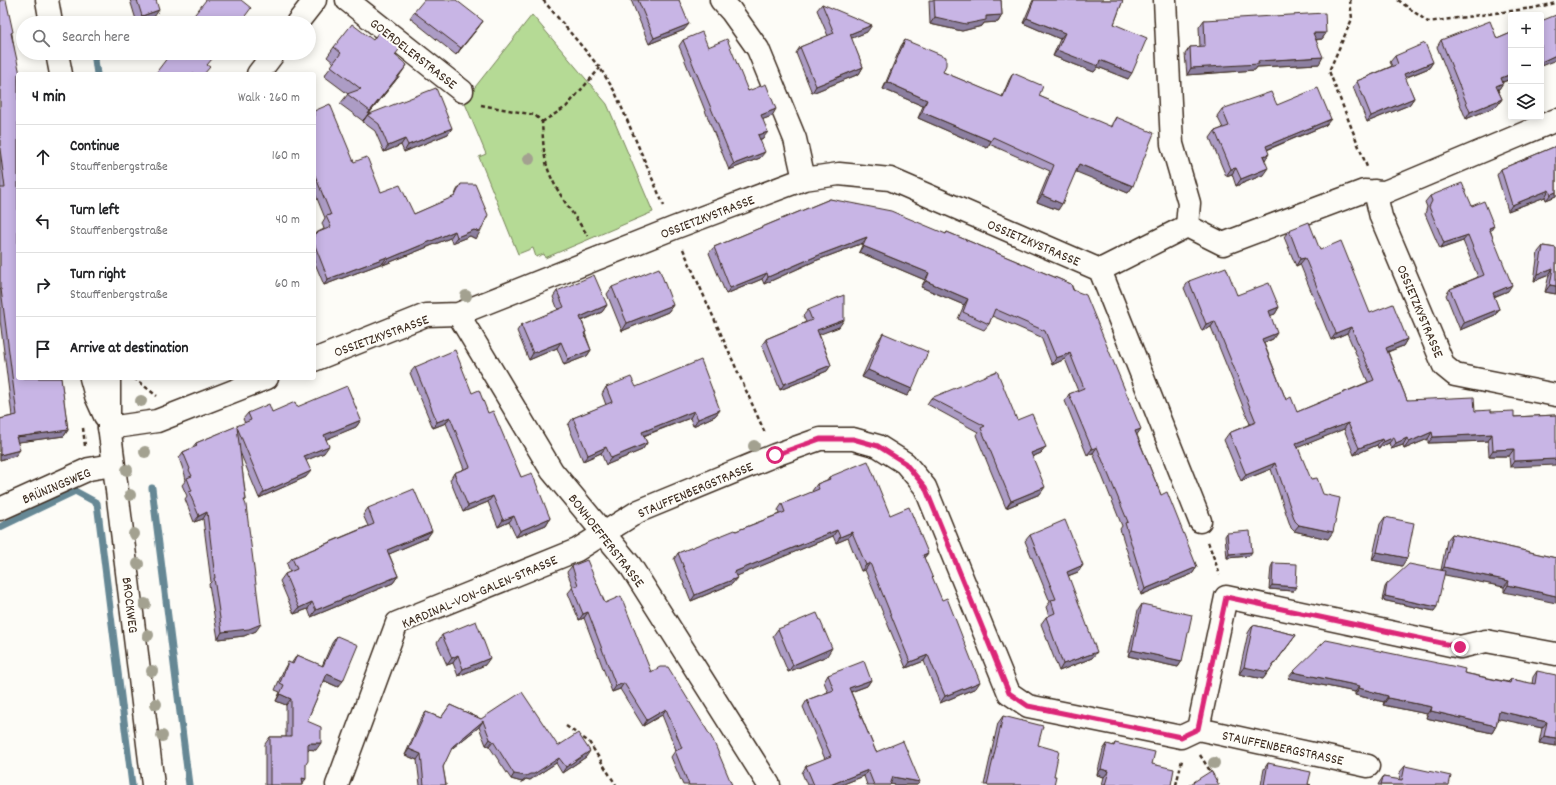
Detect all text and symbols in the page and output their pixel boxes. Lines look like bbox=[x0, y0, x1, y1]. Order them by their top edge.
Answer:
map controls bbox=[1508, 12, 1544, 120]
button: + bbox=[1508, 12, 1544, 48]
street label: GOERDELERSTRASSE bbox=[365, 14, 461, 95]
search box bbox=[16, 16, 316, 60]
icon: search bbox=[30, 27, 52, 49]
text: Search here bbox=[62, 27, 130, 49]
button: − bbox=[1508, 48, 1544, 84]
button: layers bbox=[1508, 84, 1544, 120]
text: 4 min bbox=[32, 86, 66, 110]
text: Walk · 260 m bbox=[238, 89, 300, 108]
text: Continue bbox=[70, 136, 119, 158]
icon: ahead bbox=[32, 146, 54, 168]
text: 160 m bbox=[272, 147, 300, 166]
text: Stauffenbergstraße bbox=[70, 158, 168, 177]
street label: OSSIETZKYSTRASSE bbox=[658, 190, 758, 245]
text: Turn left bbox=[70, 200, 119, 222]
icon: left bbox=[32, 210, 54, 232]
text: 40 m bbox=[276, 211, 300, 230]
street label: OSSIETZKYSTRASSE bbox=[984, 215, 1083, 273]
text: Stauffenbergstraße bbox=[70, 222, 168, 241]
street label: OSSIETZKYSTRASSE bbox=[1391, 262, 1448, 362]
text: Turn right bbox=[70, 264, 126, 286]
icon: right bbox=[32, 274, 54, 296]
text: 60 m bbox=[275, 275, 300, 294]
text: Stauffenbergstraße bbox=[70, 286, 168, 305]
street label: OSSIETZKYSTRASSE bbox=[332, 310, 432, 363]
icon: arrive bbox=[32, 338, 54, 360]
text: Arrive at destination bbox=[70, 338, 188, 360]
route start bbox=[766, 446, 784, 464]
street label: STAUFFENBERGSTRASSE bbox=[635, 457, 757, 524]
street label: BRÜNINGSWEG bbox=[19, 463, 94, 510]
street label: BONHOEFFERSTRASSE bbox=[563, 490, 649, 593]
street label: KARDINAL-VON-GALEN-STRASSE bbox=[399, 551, 561, 635]
street label: BROCKWEG bbox=[116, 576, 142, 634]
route end bbox=[1451, 638, 1469, 656]
street label: STAUFFENBERGSTRASSE bbox=[1220, 726, 1346, 772]

